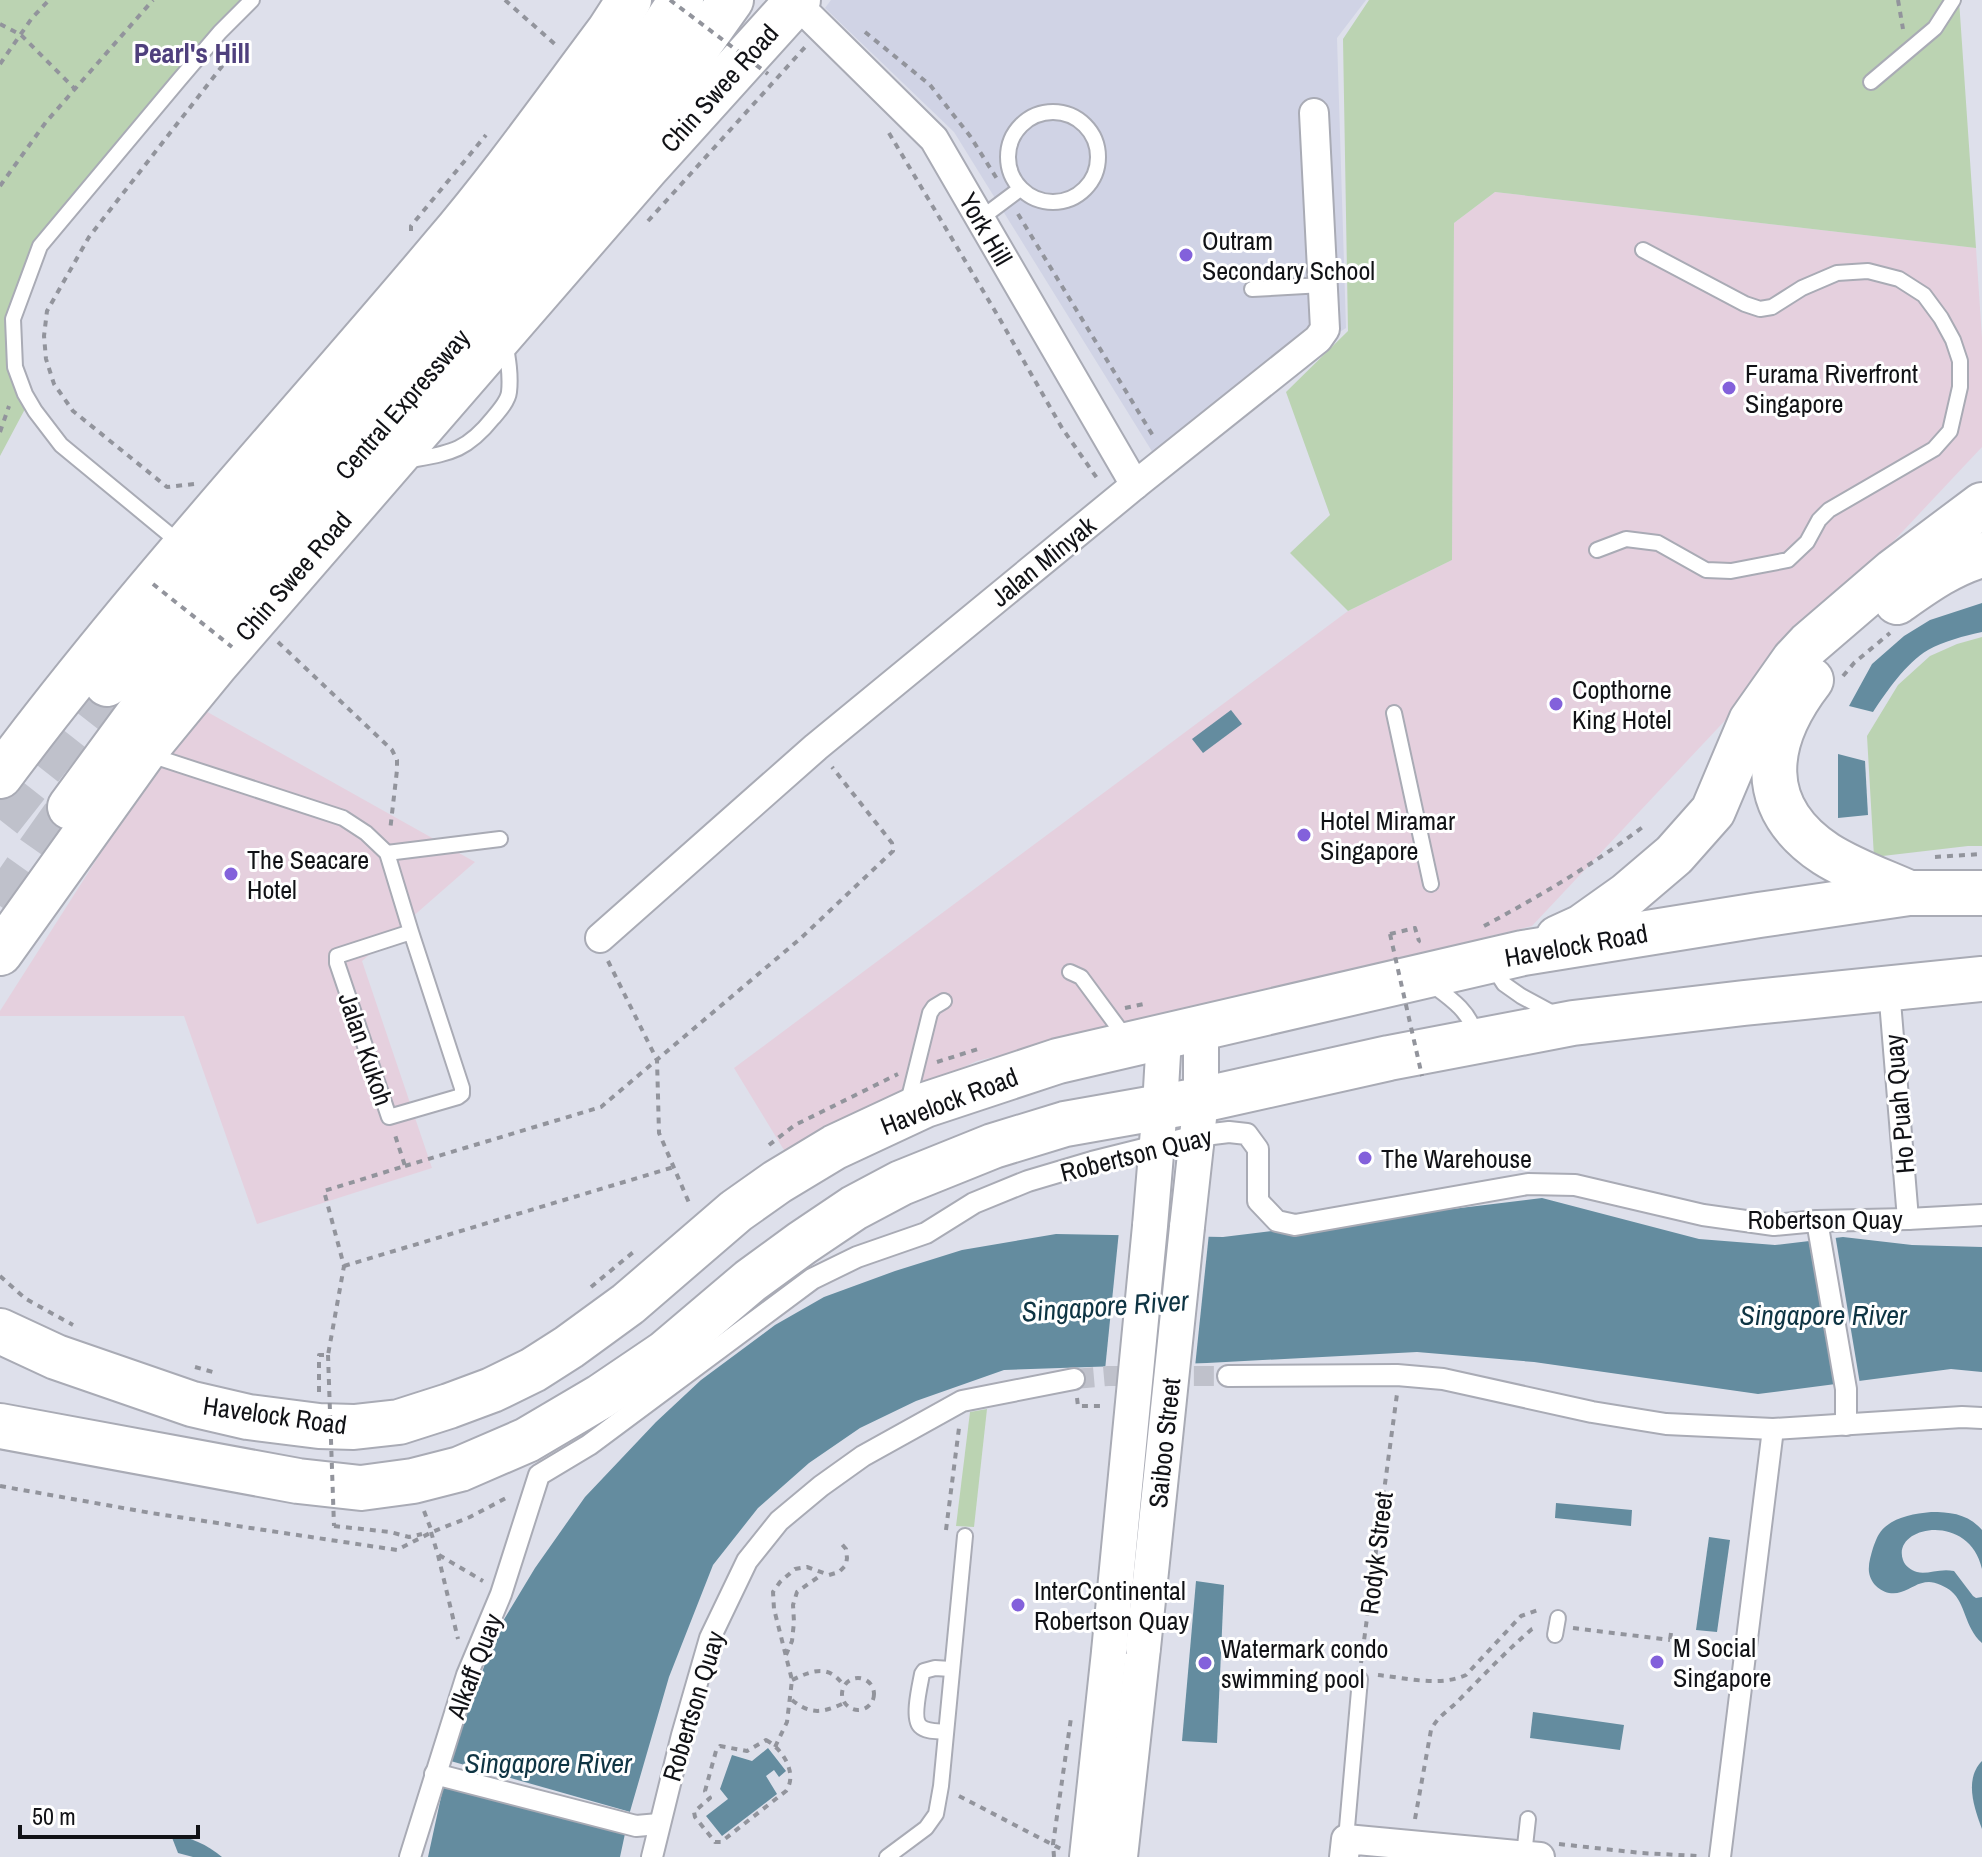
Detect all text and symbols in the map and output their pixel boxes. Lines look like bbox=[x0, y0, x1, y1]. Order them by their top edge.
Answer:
street label: Chin Swee Road bbox=[652, 16, 786, 160]
district label: Pearl's Hill bbox=[134, 34, 250, 72]
street label: York Hill bbox=[951, 186, 1021, 272]
place label: Outram Secondary School bbox=[1202, 223, 1375, 288]
marker: Outram Secondary School bbox=[1177, 246, 1195, 264]
street label: Central Expressway bbox=[327, 321, 478, 487]
place label: Furama Riverfront Singapore bbox=[1745, 356, 1918, 421]
marker: Furama Riverfront Singapore bbox=[1720, 379, 1738, 397]
street label: Chin Swee Road bbox=[227, 504, 359, 648]
street label: Jalan Minyak bbox=[983, 508, 1103, 614]
place label: Copthorne King Hotel bbox=[1572, 672, 1672, 737]
marker: Copthorne King Hotel bbox=[1547, 695, 1565, 713]
place label: Hotel Miramar Singapore bbox=[1320, 803, 1455, 868]
marker: Hotel Miramar Singapore bbox=[1295, 826, 1313, 844]
place label: The Seacare Hotel bbox=[247, 842, 369, 907]
marker: The Seacare Hotel bbox=[222, 865, 240, 883]
street label: Havelock Road bbox=[1502, 915, 1650, 975]
street label: Jalan Kukoh bbox=[330, 988, 402, 1110]
street label: Ho Puah Quay bbox=[1875, 1032, 1923, 1175]
street label: Havelock Road bbox=[875, 1059, 1023, 1143]
street label: Robertson Quay bbox=[1056, 1118, 1216, 1190]
place label: The Warehouse bbox=[1381, 1141, 1532, 1176]
marker: The Warehouse bbox=[1356, 1149, 1374, 1167]
street label: Robertson Quay bbox=[1747, 1202, 1903, 1237]
water label: Singapore River bbox=[1020, 1281, 1191, 1331]
water label: Singapore River bbox=[1739, 1296, 1908, 1334]
street label: Saiboo Street bbox=[1140, 1376, 1188, 1510]
street label: Havelock Road bbox=[201, 1388, 349, 1442]
street label: Rodyk Street bbox=[1351, 1490, 1401, 1616]
place label: InterContinental Robertson Quay bbox=[1034, 1573, 1190, 1638]
marker: InterContinental Robertson Quay bbox=[1009, 1596, 1027, 1614]
street label: Alkaff Quay bbox=[438, 1608, 510, 1724]
street label: Robertson Quay bbox=[654, 1626, 733, 1785]
place label: M Social Singapore bbox=[1673, 1630, 1771, 1695]
place label: Watermark condo swimming pool bbox=[1221, 1631, 1388, 1696]
marker: M Social Singapore bbox=[1648, 1653, 1666, 1671]
marker: Watermark condo swimming pool bbox=[1196, 1654, 1214, 1672]
water label: Singapore River bbox=[464, 1744, 633, 1782]
scale bar bbox=[20, 1789, 198, 1839]
text: 50 m bbox=[32, 1800, 76, 1832]

